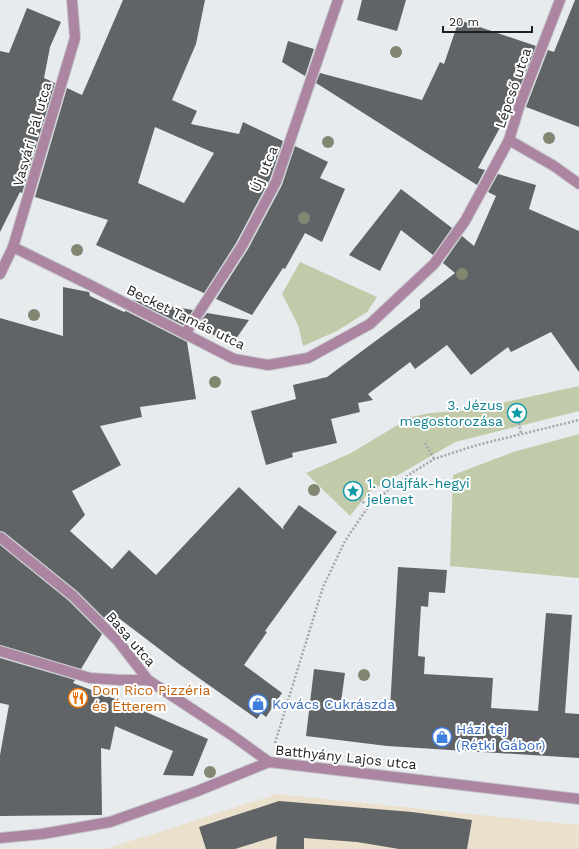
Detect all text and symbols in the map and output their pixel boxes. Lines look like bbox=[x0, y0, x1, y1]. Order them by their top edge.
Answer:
scale bar bbox=[443, 8, 532, 34]
text: 20 m bbox=[449, 15, 479, 29]
street label: Lépcső utca bbox=[492, 46, 534, 130]
street label: Vasvári Pál utca bbox=[9, 80, 55, 188]
street label: Új utca bbox=[247, 143, 281, 194]
street label: Becket Tamás utca bbox=[124, 281, 248, 353]
place label: 3. Jézus megostorozása bbox=[400, 397, 503, 429]
place icon: 3. Jézus megostorozása bbox=[506, 402, 528, 424]
place label: 1. Olajfák-hegyi jelenet bbox=[365, 475, 470, 507]
place icon: 1. Olajfák-hegyi jelenet bbox=[342, 480, 364, 502]
street label: Basa utca bbox=[103, 608, 159, 670]
place label: Don Rico Pizzéria és Étterem bbox=[92, 682, 211, 714]
restaurant icon: Don Rico Pizzéria és Étterem bbox=[67, 687, 89, 709]
shop icon: Kovács Cukrászda bbox=[247, 693, 269, 715]
place label: Kovács Cukrászda bbox=[272, 696, 395, 712]
place label: Házi tej (Rétki Gábor) bbox=[456, 721, 545, 753]
shop icon: Házi tej (Rétki Gábor) bbox=[431, 726, 453, 748]
street label: Batthyány Lajos utca bbox=[275, 742, 418, 772]

